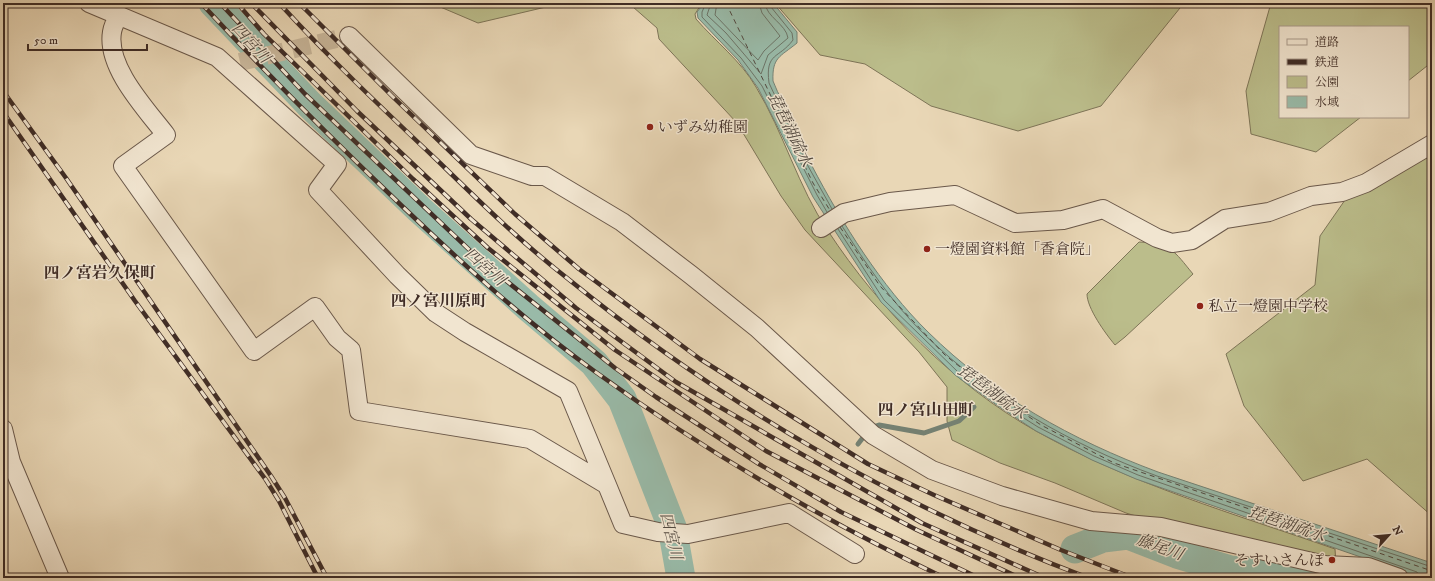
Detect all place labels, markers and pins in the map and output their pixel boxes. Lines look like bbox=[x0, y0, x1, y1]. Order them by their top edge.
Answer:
place label: いずみ幼稚園 bbox=[658, 118, 748, 137]
marker: いずみ幼稚園 bbox=[645, 122, 655, 132]
place label: 一燈園資料館「香倉院」 bbox=[935, 240, 1100, 259]
marker: 一燈園資料館「香倉院」 bbox=[922, 244, 932, 254]
place label: 私立一燈園中学校 bbox=[1208, 297, 1328, 316]
marker: 私立一燈園中学校 bbox=[1195, 301, 1205, 311]
place label: そすいさんぽ bbox=[1234, 551, 1324, 570]
marker: そすいさんぽ bbox=[1327, 555, 1337, 565]

